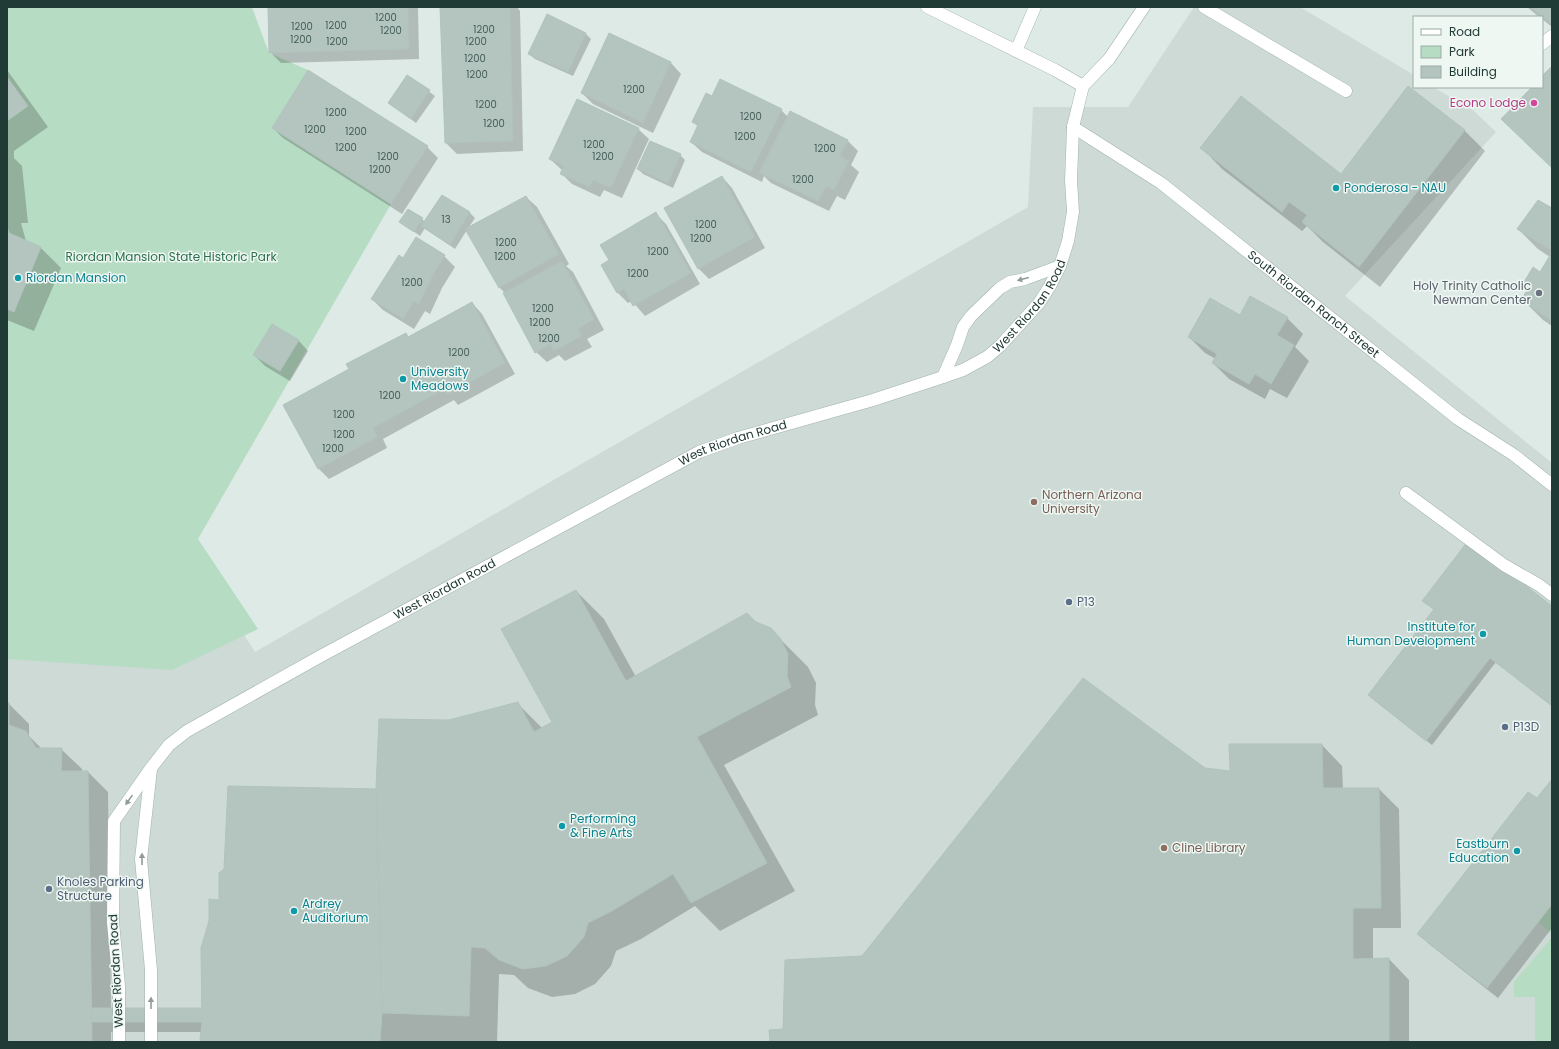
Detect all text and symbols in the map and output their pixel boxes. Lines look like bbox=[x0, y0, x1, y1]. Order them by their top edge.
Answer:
house number: 1200 bbox=[375, 10, 397, 25]
legend bbox=[1413, 16, 1543, 88]
house number: 1200 bbox=[325, 18, 347, 33]
house number: 1200 bbox=[291, 19, 313, 34]
house number: 1200 bbox=[473, 22, 495, 37]
house number: 1200 bbox=[380, 23, 402, 38]
text: Road bbox=[1449, 23, 1480, 40]
house number: 1200 bbox=[290, 32, 312, 47]
house number: 1200 bbox=[326, 34, 348, 49]
house number: 1200 bbox=[465, 34, 487, 49]
text: Park bbox=[1449, 43, 1476, 60]
house number: 1200 bbox=[464, 51, 486, 66]
text: Building bbox=[1449, 63, 1497, 80]
house number: 1200 bbox=[466, 67, 488, 82]
house number: 1200 bbox=[623, 82, 645, 97]
place label: Econo Lodge bbox=[1450, 94, 1526, 111]
house number: 1200 bbox=[475, 97, 497, 112]
marker: Econo Lodge bbox=[1529, 98, 1539, 108]
house number: 1200 bbox=[325, 105, 347, 120]
house number: 1200 bbox=[740, 109, 762, 124]
house number: 1200 bbox=[483, 116, 505, 131]
house number: 1200 bbox=[304, 122, 326, 137]
house number: 1200 bbox=[345, 124, 367, 139]
house number: 1200 bbox=[734, 129, 756, 144]
house number: 1200 bbox=[583, 137, 605, 152]
house number: 1200 bbox=[335, 140, 357, 155]
house number: 1200 bbox=[814, 141, 836, 156]
house number: 1200 bbox=[377, 149, 399, 164]
house number: 1200 bbox=[592, 149, 614, 164]
house number: 1200 bbox=[369, 162, 391, 177]
house number: 1200 bbox=[792, 172, 814, 187]
place label: Ponderosa - NAU bbox=[1344, 179, 1446, 196]
marker: Ponderosa - NAU bbox=[1331, 183, 1341, 193]
house number: 13 bbox=[441, 212, 451, 227]
house number: 1200 bbox=[695, 217, 717, 232]
house number: 1200 bbox=[690, 231, 712, 246]
house number: 1200 bbox=[495, 235, 517, 250]
house number: 1200 bbox=[647, 244, 669, 259]
street label: South Riordan Ranch Street bbox=[1244, 246, 1383, 361]
park label: Riordan Mansion State Historic Park bbox=[65, 248, 277, 265]
house number: 1200 bbox=[494, 249, 516, 264]
street label: West Riordan Road bbox=[989, 257, 1070, 357]
house number: 1200 bbox=[627, 266, 649, 281]
place label: Riordan Mansion bbox=[26, 269, 126, 286]
marker: Riordan Mansion bbox=[13, 273, 23, 283]
house number: 1200 bbox=[401, 275, 423, 290]
one-way arrow bbox=[1017, 276, 1029, 282]
place label: Holy Trinity Catholic Newman Center bbox=[1413, 277, 1532, 308]
marker: Holy Trinity Catholic Newman Center bbox=[1534, 288, 1544, 298]
house number: 1200 bbox=[532, 301, 554, 316]
house number: 1200 bbox=[529, 315, 551, 330]
house number: 1200 bbox=[538, 331, 560, 346]
house number: 1200 bbox=[448, 345, 470, 360]
place label: University Meadows bbox=[411, 363, 469, 394]
marker: University Meadows bbox=[398, 374, 408, 384]
house number: 1200 bbox=[379, 388, 401, 403]
house number: 1200 bbox=[333, 407, 355, 422]
street label: West Riordan Road bbox=[675, 416, 789, 469]
house number: 1200 bbox=[333, 427, 355, 442]
house number: 1200 bbox=[322, 441, 344, 456]
place label: Northern Arizona University bbox=[1042, 486, 1142, 517]
marker: Northern Arizona University bbox=[1029, 497, 1039, 507]
street label: West Riordan Road bbox=[390, 554, 499, 623]
place label: P13 bbox=[1077, 593, 1095, 610]
marker: P13 bbox=[1064, 597, 1074, 607]
place label: Institute for Human Development bbox=[1347, 618, 1476, 649]
marker: Institute for Human Development bbox=[1478, 629, 1488, 639]
place label: P13D bbox=[1513, 718, 1539, 735]
marker: P13D bbox=[1500, 722, 1510, 732]
one-way arrow bbox=[125, 795, 133, 805]
place label: Performing & Fine Arts bbox=[570, 810, 636, 841]
marker: Performing & Fine Arts bbox=[557, 821, 567, 831]
place label: Eastburn Education bbox=[1449, 835, 1509, 866]
place label: Cline Library bbox=[1172, 839, 1246, 856]
marker: Cline Library bbox=[1159, 843, 1169, 853]
marker: Eastburn Education bbox=[1512, 846, 1522, 856]
one-way arrow bbox=[139, 852, 145, 865]
place label: Knoles Parking Structure bbox=[57, 873, 144, 904]
marker: Knoles Parking Structure bbox=[44, 884, 54, 894]
place label: Ardrey Auditorium bbox=[302, 895, 368, 926]
marker: Ardrey Auditorium bbox=[289, 906, 299, 916]
street label: West Riordan Road bbox=[104, 914, 127, 1028]
one-way arrow bbox=[148, 996, 154, 1009]

